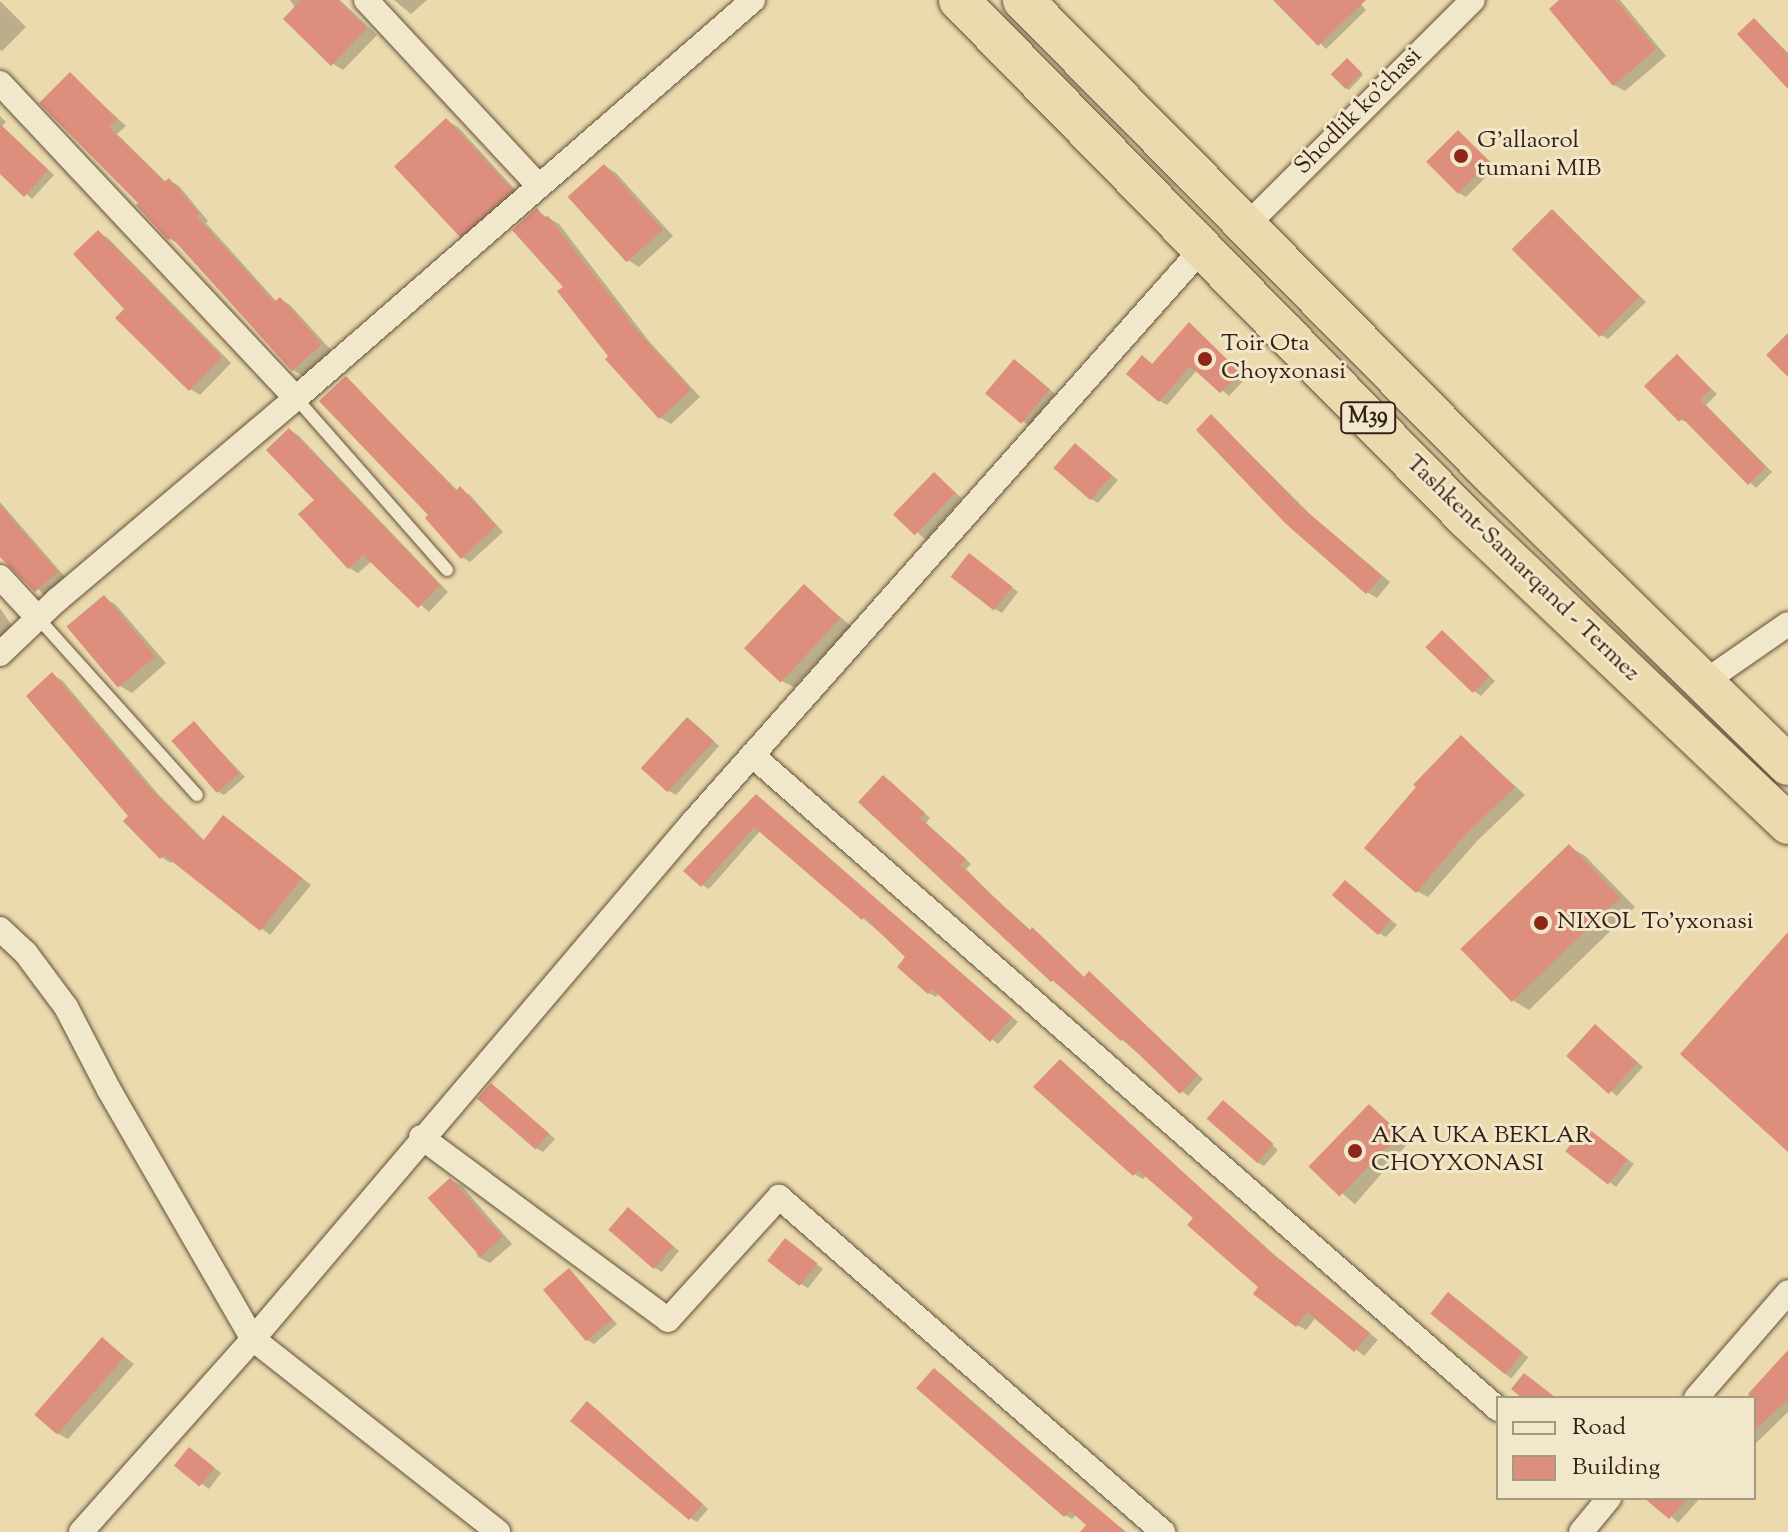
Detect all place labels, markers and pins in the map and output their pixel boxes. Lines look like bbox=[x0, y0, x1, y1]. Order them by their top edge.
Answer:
place label: G'allaorol tumani MIB bbox=[1477, 128, 1601, 184]
marker: G'allaorol tumani MIB bbox=[1452, 147, 1470, 165]
place label: Toir Ota Choyxonasi bbox=[1221, 331, 1346, 387]
marker: Toir Ota Choyxonasi bbox=[1196, 350, 1214, 368]
place label: NIXOL To'yxonasi bbox=[1557, 909, 1754, 937]
marker: NIXOL To'yxonasi bbox=[1532, 914, 1550, 932]
place label: AKA UKA BEKLAR CHOYXONASI bbox=[1371, 1123, 1592, 1179]
marker: AKA UKA BEKLAR CHOYXONASI bbox=[1346, 1142, 1364, 1160]

